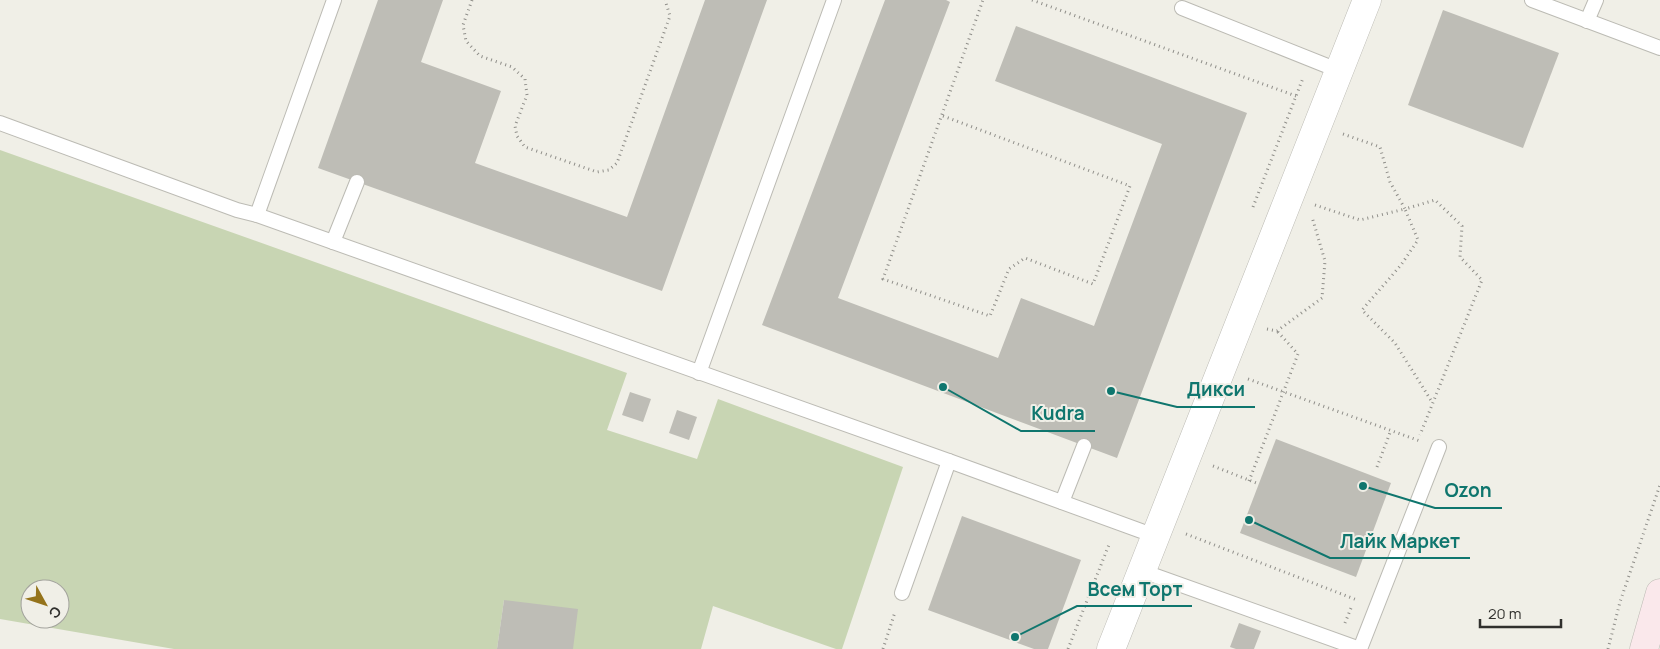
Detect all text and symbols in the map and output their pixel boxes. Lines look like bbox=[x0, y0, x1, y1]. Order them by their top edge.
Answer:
callout: Дикси bbox=[1177, 373, 1255, 407]
text: Дикси bbox=[1187, 376, 1245, 402]
callout: Kudra bbox=[1021, 397, 1095, 431]
text: Kudra bbox=[1031, 400, 1085, 426]
callout: Ozon bbox=[1435, 474, 1502, 508]
text: Ozon bbox=[1444, 477, 1492, 503]
callout: Лайк Маркет bbox=[1330, 524, 1470, 558]
text: Лайк Маркет bbox=[1340, 528, 1460, 554]
callout: Всем Торт bbox=[1077, 572, 1192, 606]
text: Всем Торт bbox=[1087, 576, 1183, 602]
north arrow bbox=[20, 579, 70, 629]
scale bar bbox=[1480, 596, 1561, 628]
text: С bbox=[45, 603, 66, 623]
text: 20 m bbox=[1488, 603, 1521, 624]

